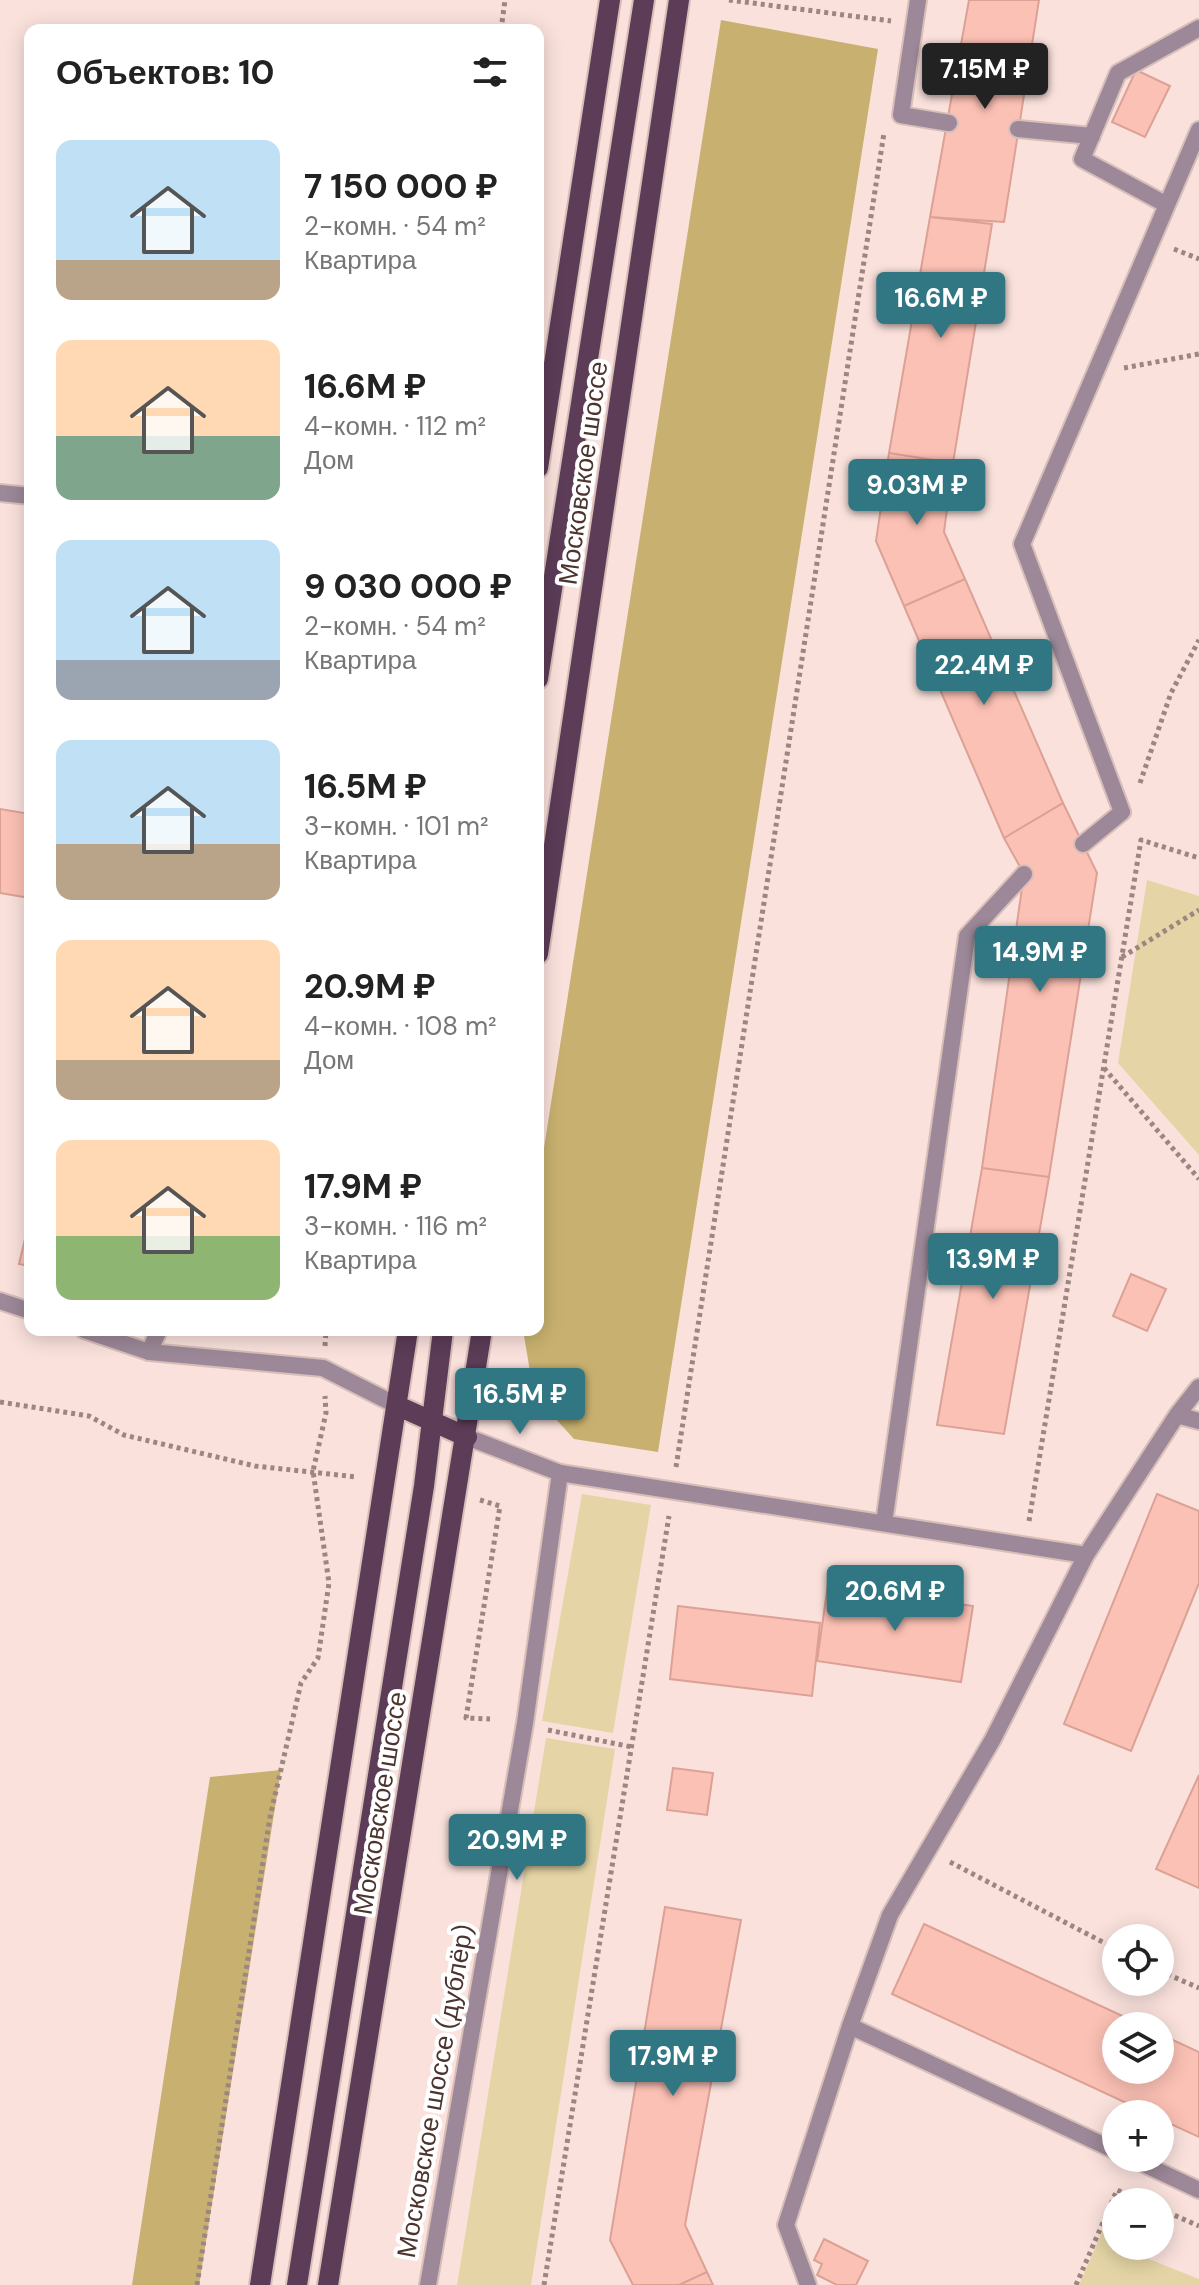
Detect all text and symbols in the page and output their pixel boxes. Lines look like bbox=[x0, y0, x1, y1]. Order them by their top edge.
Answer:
pin: 7.15M ₽ bbox=[911, 43, 1059, 111]
text: Объектов: 10 bbox=[56, 50, 275, 95]
icon: filters bbox=[468, 50, 512, 94]
text: 7.15M ₽ bbox=[940, 52, 1030, 86]
text: 7 150 000 ₽ bbox=[304, 164, 498, 209]
icon: home bbox=[120, 172, 216, 268]
text: 2-комн. · 54 m² bbox=[304, 209, 486, 243]
text: Квартира bbox=[304, 243, 416, 277]
pin: 16.6M ₽ bbox=[867, 272, 1015, 340]
text: 16.6M ₽ bbox=[894, 281, 988, 315]
street label: Московское шоссе bbox=[550, 359, 616, 587]
text: 16.6M ₽ bbox=[304, 364, 426, 409]
icon: home bbox=[120, 372, 216, 468]
text: 4-комн. · 112 m² bbox=[304, 409, 486, 443]
text: Дом bbox=[304, 443, 354, 477]
pin: 9.03M ₽ bbox=[843, 459, 991, 527]
text: 9.03M ₽ bbox=[866, 468, 968, 502]
text: 9 030 000 ₽ bbox=[304, 564, 512, 609]
icon: home bbox=[120, 572, 216, 668]
text: 2-комн. · 54 m² bbox=[304, 609, 486, 643]
pin: 22.4M ₽ bbox=[910, 639, 1058, 707]
text: Квартира bbox=[304, 643, 416, 677]
text: 22.4M ₽ bbox=[934, 648, 1034, 682]
text: 16.5M ₽ bbox=[304, 764, 427, 809]
icon: home bbox=[120, 772, 216, 868]
text: 3-комн. · 101 m² bbox=[304, 809, 489, 843]
text: Квартира bbox=[304, 843, 416, 877]
pin: 14.9M ₽ bbox=[966, 926, 1114, 994]
text: 14.9M ₽ bbox=[993, 935, 1087, 969]
text: 20.9M ₽ bbox=[304, 964, 436, 1009]
icon: home bbox=[120, 972, 216, 1068]
text: 4-комн. · 108 m² bbox=[304, 1009, 497, 1043]
text: Дом bbox=[304, 1043, 354, 1077]
text: 17.9M ₽ bbox=[304, 1164, 422, 1209]
icon: home bbox=[120, 1172, 216, 1268]
text: 3-комн. · 116 m² bbox=[304, 1209, 487, 1243]
pin: 13.9M ₽ bbox=[919, 1233, 1067, 1301]
text: 13.9M ₽ bbox=[946, 1242, 1040, 1276]
text: Квартира bbox=[304, 1243, 416, 1277]
pin: 16.5M ₽ bbox=[446, 1368, 594, 1436]
text: 16.5M ₽ bbox=[473, 1377, 567, 1411]
pin: 20.6M ₽ bbox=[821, 1565, 969, 1633]
text: 20.6M ₽ bbox=[845, 1574, 945, 1608]
street label: Московское шоссе bbox=[346, 1689, 414, 1917]
pin: 20.9M ₽ bbox=[443, 1814, 591, 1882]
text: 20.9M ₽ bbox=[467, 1823, 567, 1857]
street label: Московское шоссе (дублёр) bbox=[389, 1922, 481, 2260]
map controls bbox=[1102, 1924, 1174, 2260]
button: locate bbox=[1102, 1924, 1174, 1996]
button: layers bbox=[1102, 2012, 1174, 2084]
pin: 17.9M ₽ bbox=[599, 2030, 747, 2098]
text: 17.9M ₽ bbox=[628, 2039, 718, 2073]
button: + bbox=[1102, 2100, 1174, 2172]
button: − bbox=[1102, 2188, 1174, 2260]

